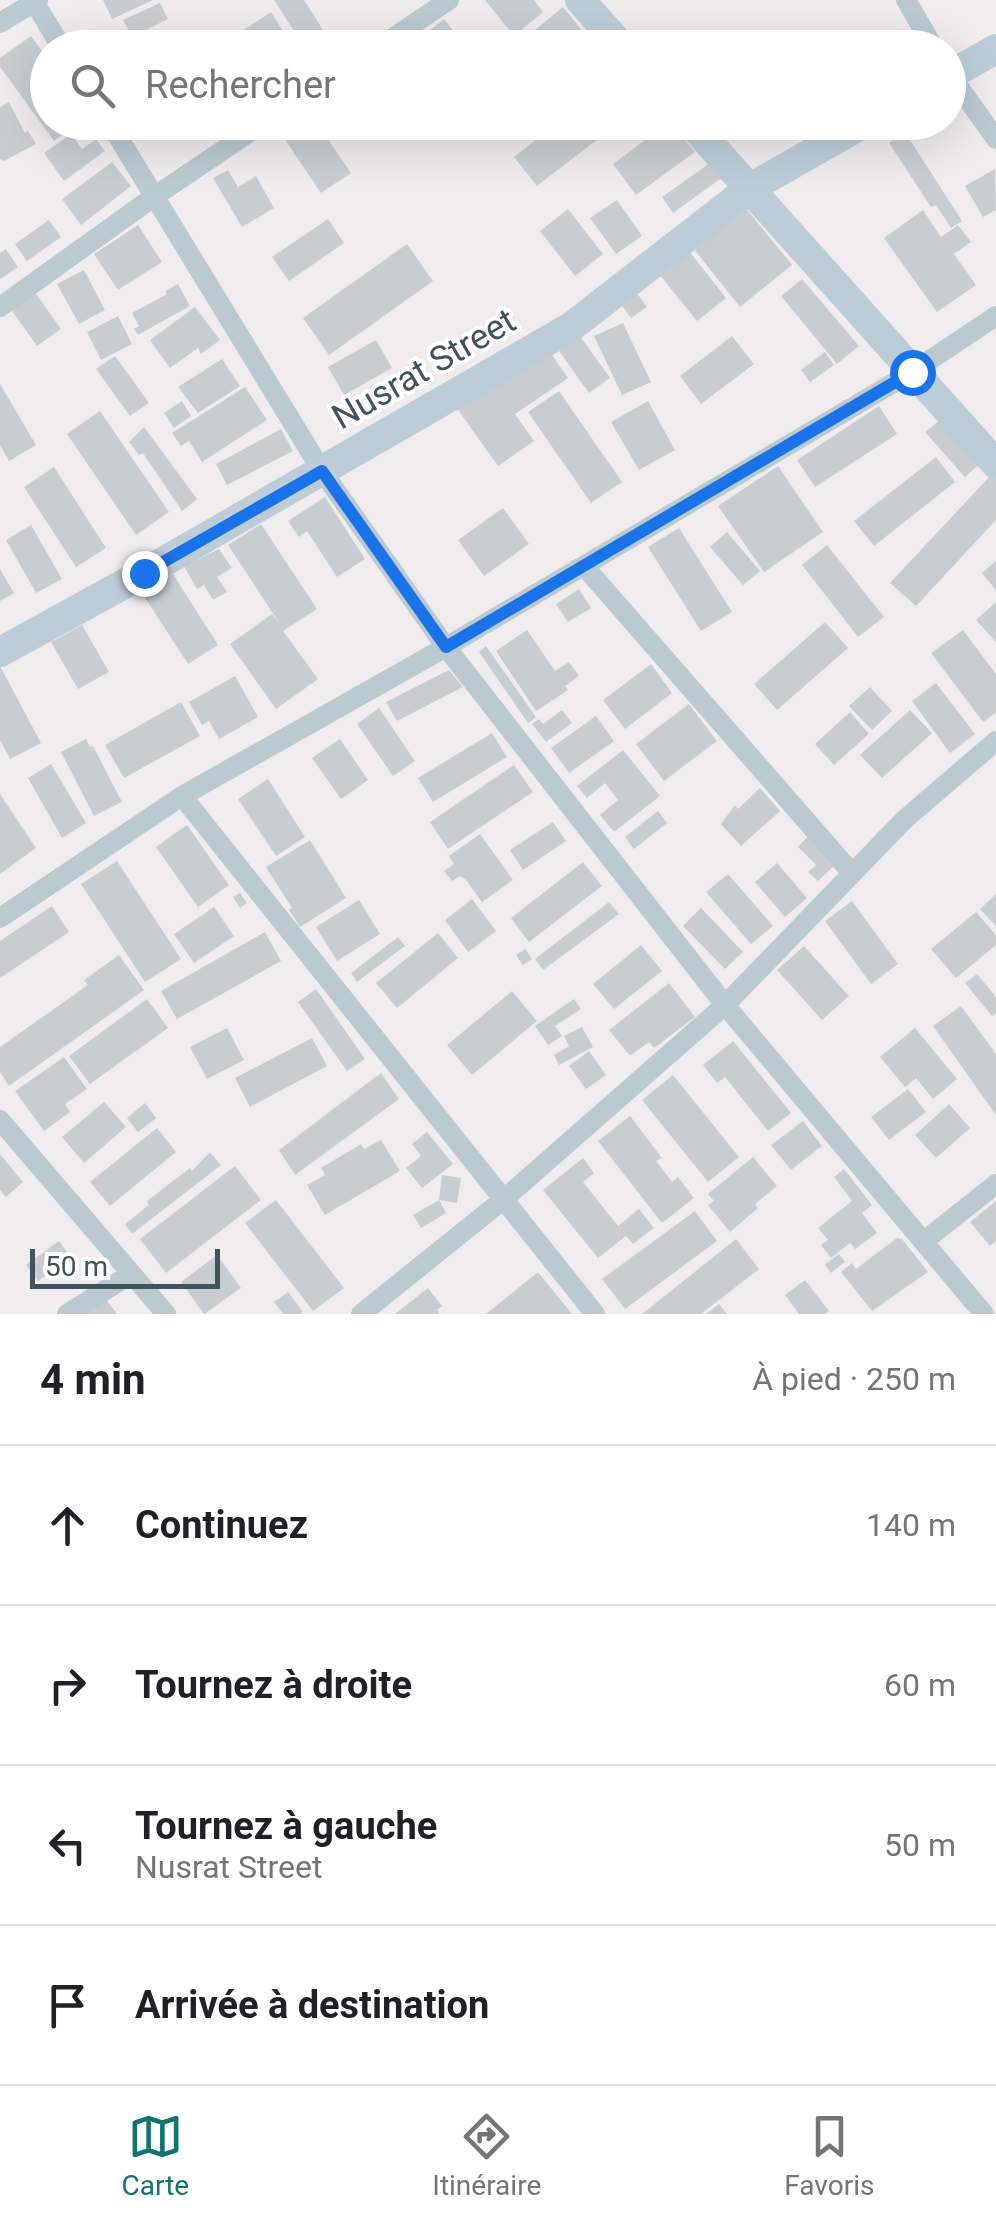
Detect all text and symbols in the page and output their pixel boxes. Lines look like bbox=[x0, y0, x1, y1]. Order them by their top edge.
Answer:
search box bbox=[30, 30, 966, 140]
icon: search bbox=[65, 58, 120, 113]
text: Rechercher bbox=[145, 63, 336, 107]
street label: Nusrat Street bbox=[325, 300, 523, 438]
route start bbox=[890, 350, 936, 396]
route end bbox=[122, 551, 168, 597]
scale bar bbox=[30, 1244, 220, 1288]
text: 50 m bbox=[45, 1250, 108, 1283]
text: 4 min bbox=[40, 1355, 146, 1404]
text: À pied · 250 m bbox=[752, 1360, 956, 1398]
icon: ahead bbox=[40, 1498, 95, 1553]
text: Continuez bbox=[135, 1503, 308, 1547]
text: 140 m bbox=[866, 1506, 956, 1544]
icon: right bbox=[40, 1658, 95, 1713]
text: Tournez à droite bbox=[135, 1663, 412, 1707]
text: 60 m bbox=[884, 1666, 956, 1704]
text: Tournez à gauche bbox=[135, 1804, 437, 1848]
icon: left bbox=[40, 1818, 95, 1873]
text: 50 m bbox=[884, 1826, 956, 1864]
text: Nusrat Street bbox=[135, 1848, 322, 1886]
icon: arrive bbox=[40, 1978, 95, 2033]
text: Arrivée à destination bbox=[135, 1983, 489, 2027]
tab: Carte bbox=[122, 2109, 189, 2202]
tab: Itinéraire bbox=[432, 2109, 541, 2202]
tab: Favoris bbox=[784, 2109, 874, 2202]

